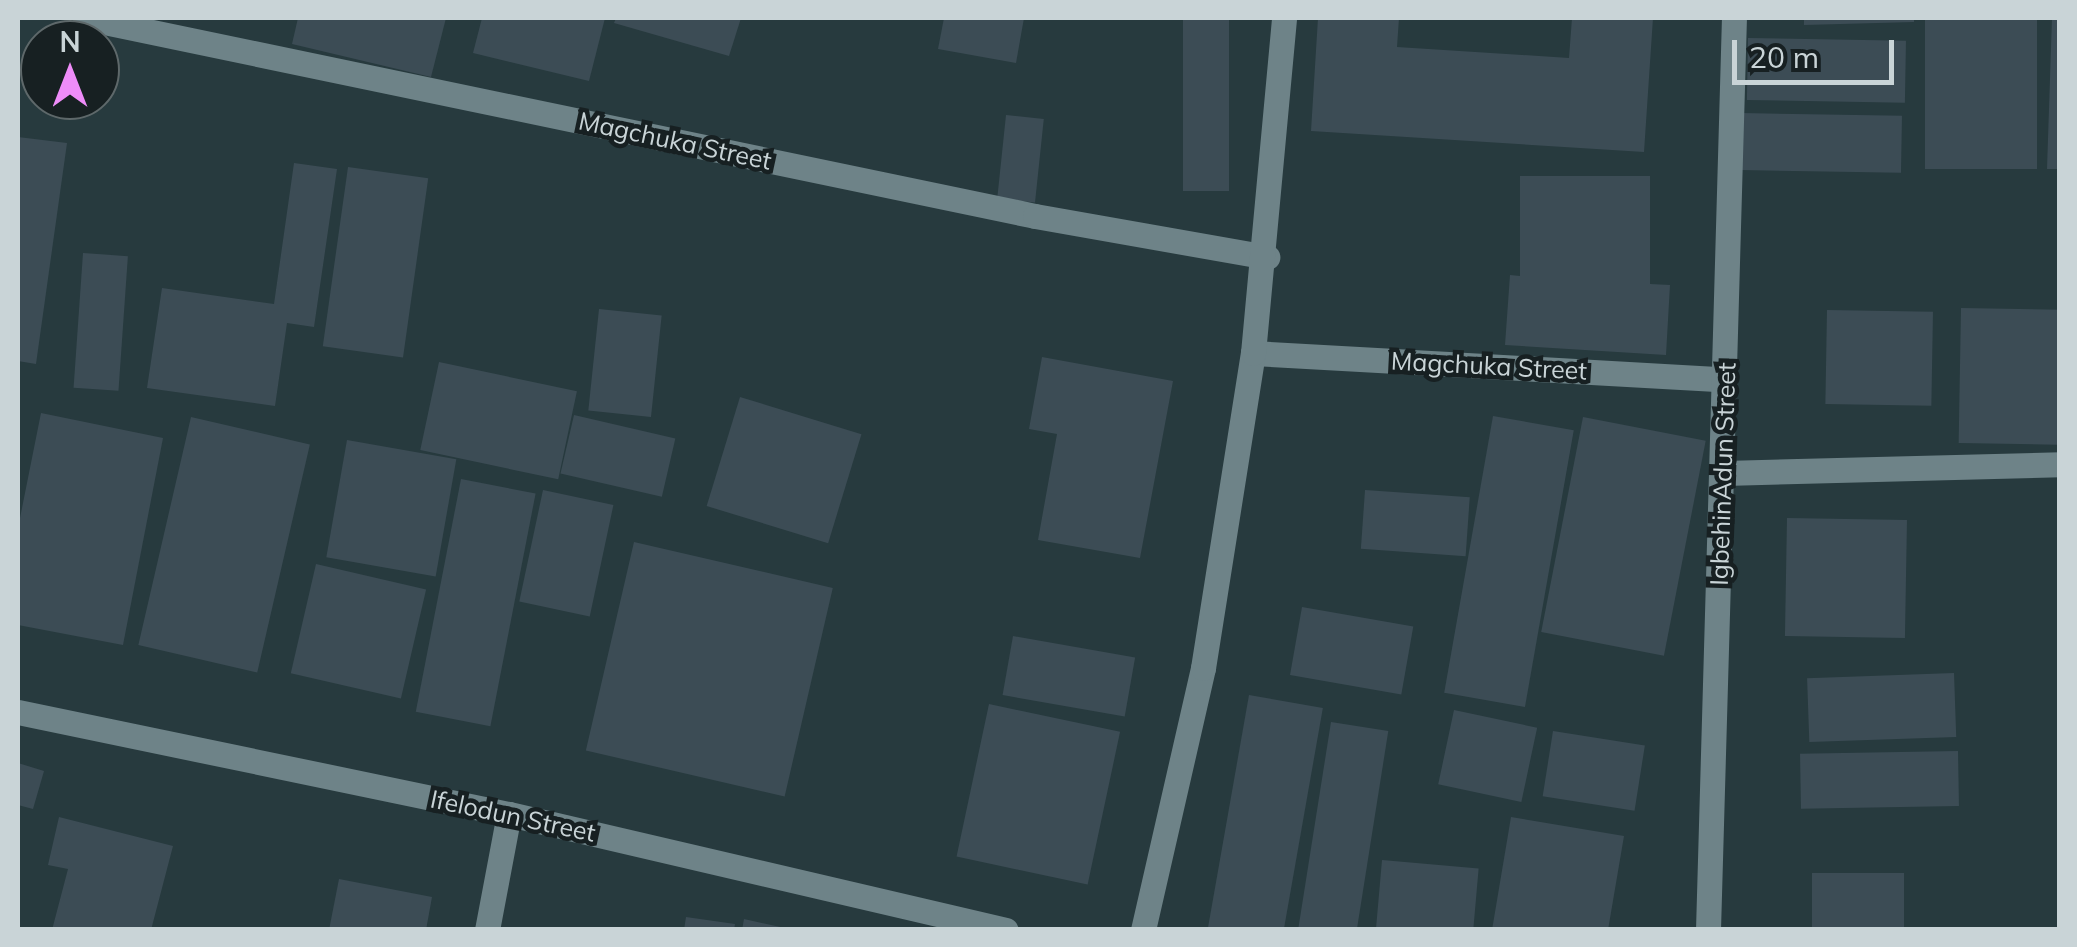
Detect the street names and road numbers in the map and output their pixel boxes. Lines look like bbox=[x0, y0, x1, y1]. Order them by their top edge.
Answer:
street label: Magchuka Street bbox=[576, 106, 774, 176]
street label: Magchuka Street bbox=[1390, 346, 1588, 386]
street label: IgbehinAdun Street bbox=[1704, 362, 1742, 586]
street label: Ifelodun Street bbox=[428, 784, 598, 848]

